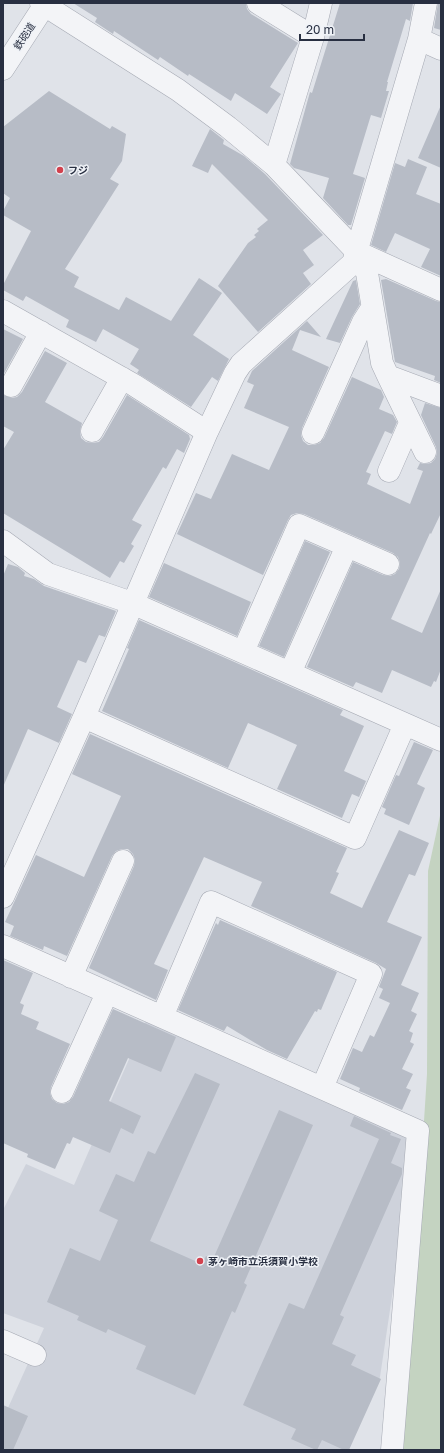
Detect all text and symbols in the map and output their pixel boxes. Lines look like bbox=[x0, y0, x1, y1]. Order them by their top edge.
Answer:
scale bar bbox=[300, 16, 364, 42]
street label: 鉄砲道 bbox=[11, 20, 37, 52]
text: 20 m bbox=[306, 22, 334, 37]
place label: フジ bbox=[68, 164, 88, 176]
marker: フジ bbox=[55, 165, 65, 175]
place label: 茅ヶ崎市立浜須賀小学校 bbox=[208, 1255, 318, 1267]
marker: 茅ヶ崎市立浜須賀小学校 bbox=[195, 1256, 205, 1266]

